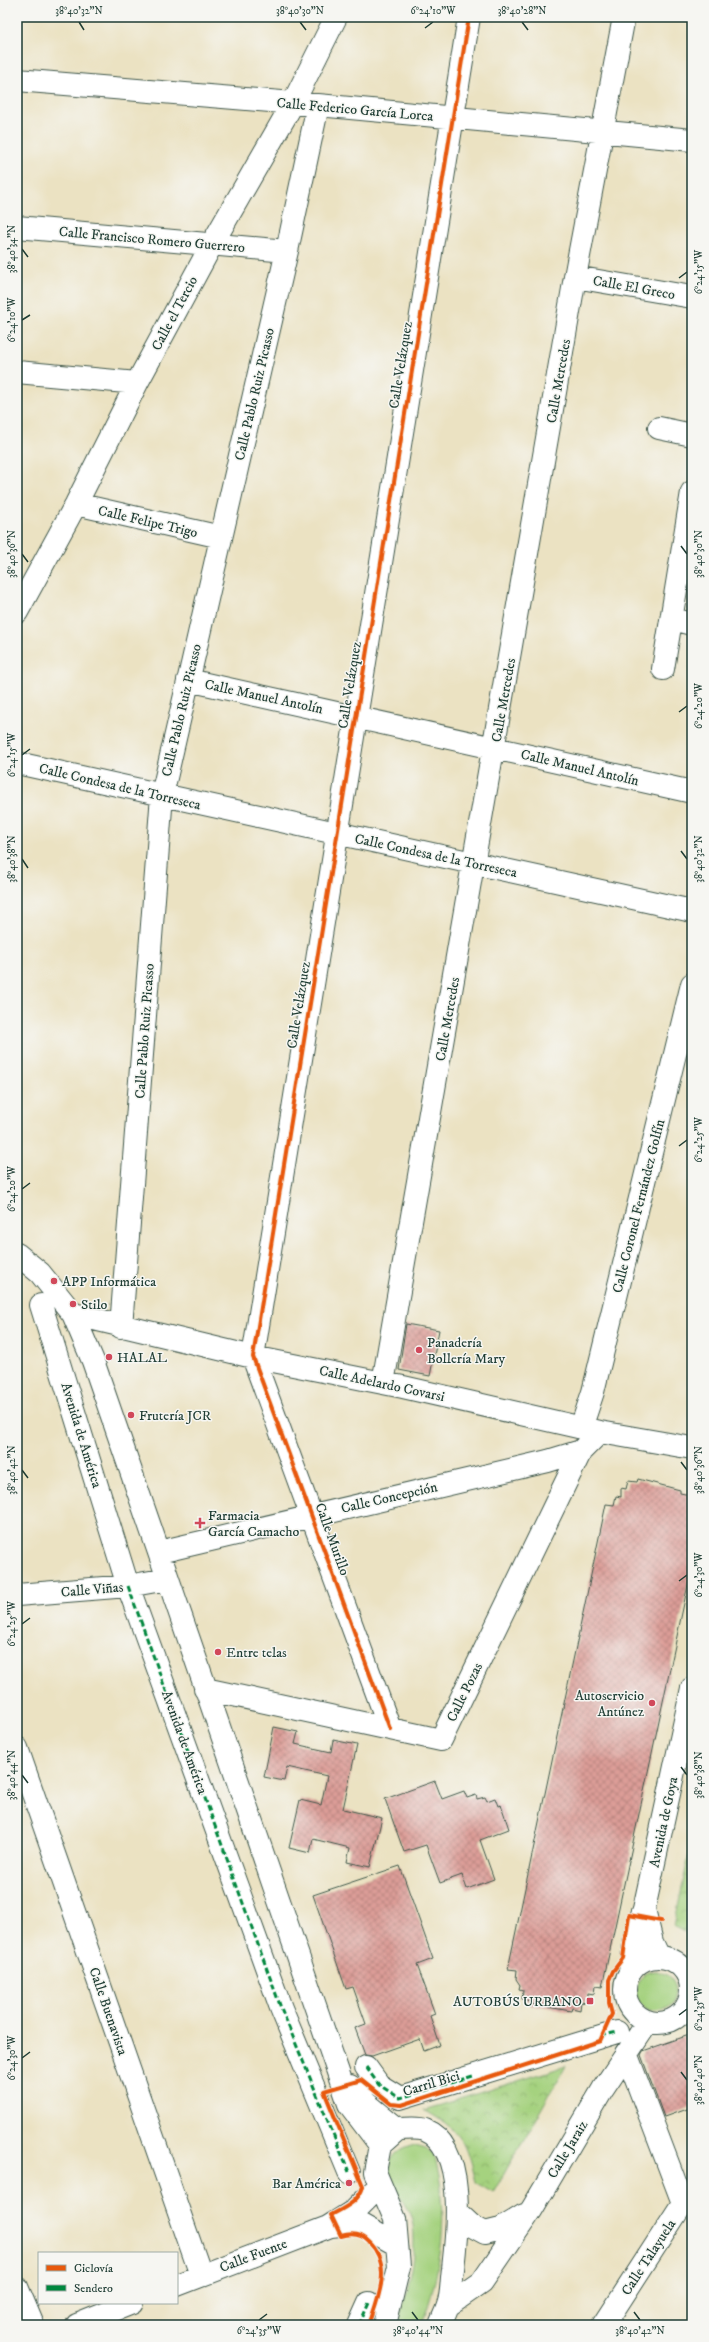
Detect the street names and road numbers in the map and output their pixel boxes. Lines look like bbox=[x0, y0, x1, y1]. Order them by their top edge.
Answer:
street label: Calle Federico García Lorca bbox=[276, 94, 434, 126]
street label: Calle Francisco Romero Guerrero bbox=[58, 223, 246, 257]
street label: Calle El Greco bbox=[591, 272, 677, 304]
street label: Calle el Tercio bbox=[148, 273, 202, 354]
street label: Calle Velázquez bbox=[385, 320, 417, 410]
street label: Calle Pablo Ruiz Picasso bbox=[231, 326, 279, 462]
street label: Calle Mercedes bbox=[543, 337, 575, 425]
street label: Calle Felipe Trigo bbox=[96, 502, 200, 542]
street label: Calle Velázquez bbox=[334, 640, 366, 730]
street label: Calle Pablo Ruiz Picasso bbox=[158, 642, 206, 778]
street label: Calle Mercedes bbox=[488, 656, 520, 744]
street label: Calle Manuel Antolín bbox=[203, 676, 325, 718]
street label: Calle Manuel Antolín bbox=[519, 746, 641, 790]
street label: Calle Condesa de la Torreseca bbox=[37, 760, 203, 814]
street label: Calle Condesa de la Torreseca bbox=[353, 830, 519, 882]
street label: Calle Velázquez bbox=[283, 960, 315, 1050]
street label: Calle Pablo Ruiz Picasso bbox=[131, 963, 159, 1099]
street label: Calle Mercedes bbox=[432, 975, 464, 1063]
street label: Calle Coronel Fernández Golfín bbox=[609, 1117, 669, 1295]
street label: Calle Adelardo Covarsi bbox=[317, 1362, 447, 1406]
street label: Avenida de América bbox=[56, 1380, 106, 1490]
street label: Calle Concepción bbox=[339, 1478, 440, 1518]
street label: Calle Murillo bbox=[311, 1501, 354, 1578]
street label: Calle Viñas bbox=[60, 1578, 124, 1602]
street label: Calle Pozas bbox=[443, 1660, 487, 1725]
street label: Avenida de América bbox=[157, 1688, 211, 1797]
street label: Avenida de Goya bbox=[646, 1775, 682, 1869]
street label: Calle Buenavista bbox=[85, 1965, 132, 2058]
street label: Carril Bici bbox=[401, 2067, 462, 2101]
street label: Calle Jaraiz bbox=[544, 2117, 592, 2182]
street label: Calle Talayuela bbox=[618, 2216, 680, 2299]
street label: Calle Fuente bbox=[217, 2235, 290, 2277]

